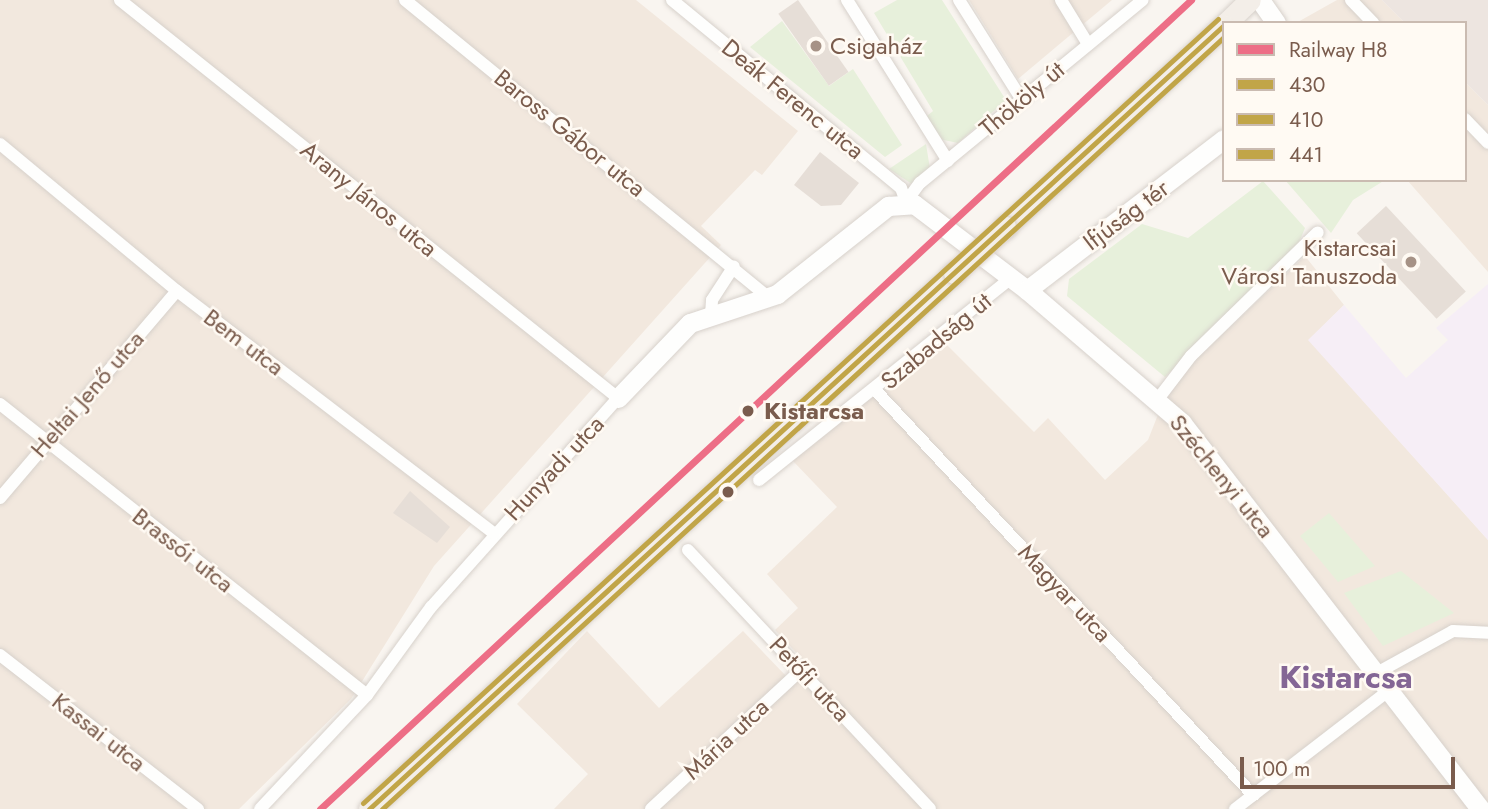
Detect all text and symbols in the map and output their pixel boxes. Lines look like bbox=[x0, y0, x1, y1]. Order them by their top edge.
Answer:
legend bbox=[1222, 21, 1467, 182]
place label: Csigaház bbox=[830, 32, 923, 60]
street label: Deák Ferenc utca bbox=[716, 33, 870, 165]
text: Railway H8 bbox=[1289, 35, 1387, 65]
marker: Csigaház bbox=[808, 38, 824, 54]
street label: Thököly út bbox=[974, 55, 1070, 143]
street label: Baross Gábor utca bbox=[489, 63, 651, 203]
text: 430 bbox=[1289, 70, 1325, 100]
text: 410 bbox=[1289, 105, 1323, 135]
street label: Arany János utca bbox=[295, 135, 443, 263]
text: 441 bbox=[1289, 140, 1323, 170]
street label: Ifjúság tér bbox=[1077, 173, 1175, 257]
place label: Kistarcsai Városi Tanuszoda bbox=[1221, 234, 1397, 290]
marker: Kistarcsai Városi Tanuszoda bbox=[1403, 254, 1419, 270]
street label: Szabadság út bbox=[875, 287, 997, 395]
street label: Bem utca bbox=[198, 303, 290, 381]
street label: Heltai Jenő utca bbox=[24, 325, 150, 463]
place label: Kistarcsa bbox=[764, 397, 864, 425]
marker: Kistarcsa bbox=[738, 401, 758, 421]
street label: Széchenyi utca bbox=[1163, 408, 1281, 544]
street label: Hunyadi utca bbox=[498, 410, 610, 526]
unlabelled marker bbox=[721, 485, 735, 499]
street label: Brassói utca bbox=[127, 502, 239, 598]
street label: Magyar utca bbox=[1012, 538, 1118, 648]
street label: Petőfi utca bbox=[764, 631, 856, 727]
district label: Kistarcsa bbox=[1279, 658, 1413, 696]
street label: Kassai utca bbox=[46, 687, 152, 777]
street label: Mária utca bbox=[678, 692, 774, 786]
scale bar bbox=[1243, 742, 1458, 786]
text: 100 m bbox=[1253, 754, 1310, 784]

